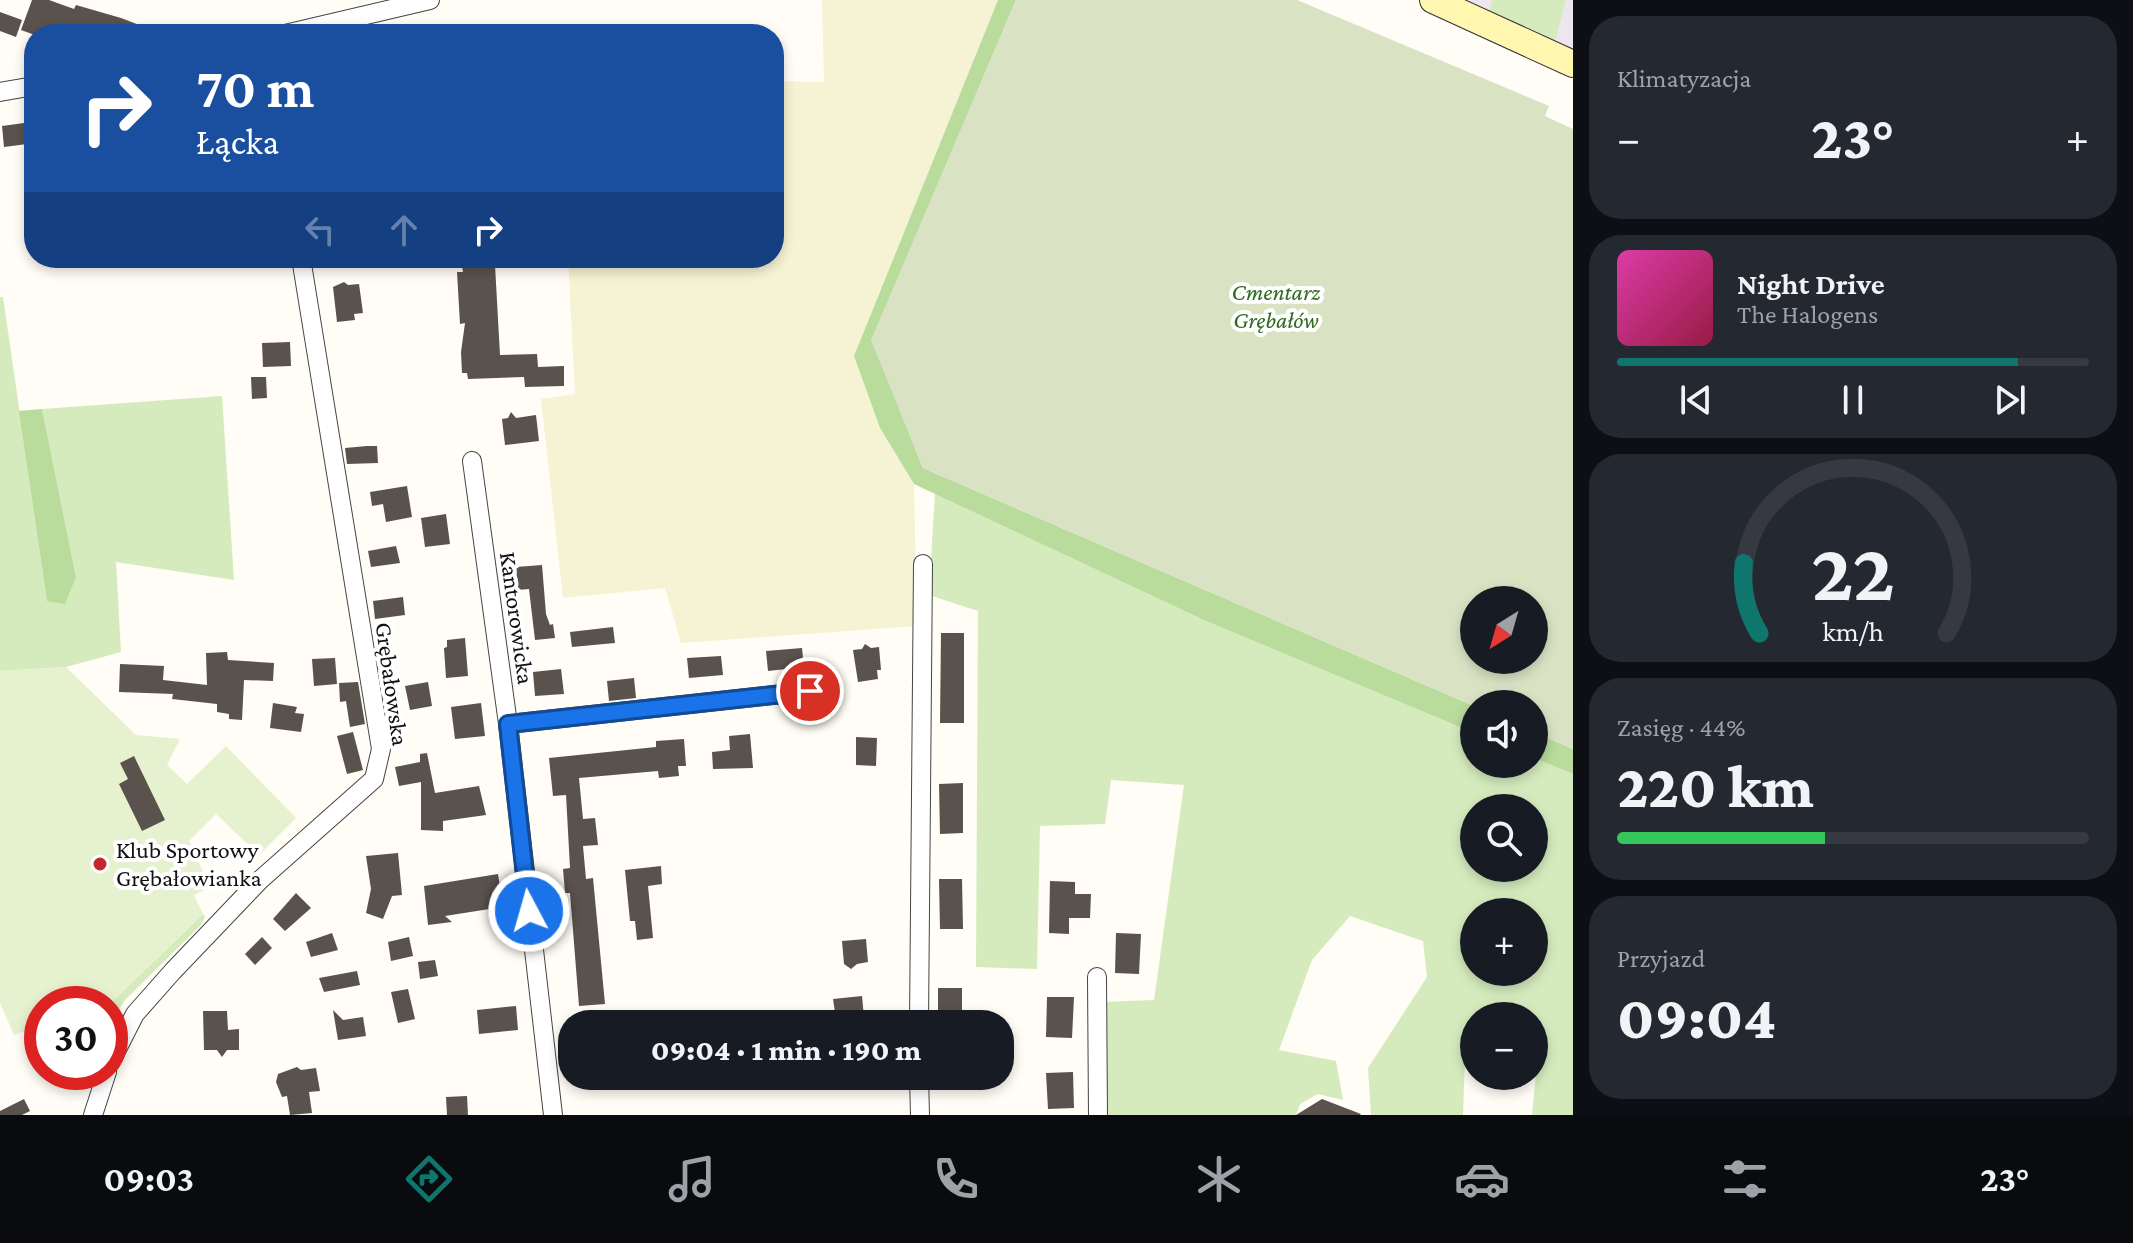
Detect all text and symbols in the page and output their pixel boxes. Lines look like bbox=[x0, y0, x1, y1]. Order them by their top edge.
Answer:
icon: right bbox=[64, 56, 168, 160]
text: 70 m bbox=[196, 57, 315, 119]
text: Klimatyzacja bbox=[1617, 64, 1751, 93]
text: 23° bbox=[1811, 104, 1895, 171]
text: − bbox=[1617, 114, 1640, 162]
text: + bbox=[2066, 114, 2089, 162]
text: Łącka bbox=[196, 122, 279, 162]
icon: left bbox=[298, 208, 342, 252]
icon: ahead bbox=[382, 208, 426, 252]
icon: right bbox=[466, 208, 510, 252]
text: Night Drive bbox=[1737, 267, 1885, 300]
park label: Cmentarz Grębałów bbox=[1232, 278, 1321, 333]
text: The Halogens bbox=[1737, 300, 1878, 329]
icon: previous bbox=[1674, 378, 1718, 422]
icon: pause bbox=[1831, 378, 1875, 422]
icon: next bbox=[1988, 378, 2032, 422]
text: 22 bbox=[1811, 524, 1895, 617]
street label: Kantorowicka bbox=[495, 550, 540, 686]
north arrow bbox=[1460, 586, 1548, 674]
map controls bbox=[1460, 586, 1548, 1090]
text: km/h bbox=[1822, 615, 1884, 647]
street label: Grębałowska bbox=[370, 620, 415, 747]
pin bbox=[776, 657, 844, 725]
icon: arrive bbox=[788, 669, 832, 713]
button: sound bbox=[1460, 690, 1548, 778]
text: Zasięg · 44% bbox=[1617, 713, 1745, 742]
text: 220 km bbox=[1617, 753, 1814, 820]
button: search bbox=[1460, 794, 1548, 882]
place label: Klub Sportowy Grębałowianka bbox=[116, 836, 262, 891]
marker: Klub Sportowy Grębałowianka bbox=[91, 855, 109, 873]
position arrow bbox=[487, 869, 571, 953]
button: + bbox=[1460, 898, 1548, 986]
text: Przyjazd bbox=[1617, 944, 1705, 973]
text: 09:04 bbox=[1617, 984, 1776, 1051]
speed limit sign: 30 bbox=[24, 986, 128, 1090]
button: − bbox=[1460, 1002, 1548, 1090]
text: 09:04 · 1 min · 190 m bbox=[651, 1033, 921, 1066]
icon: directions bbox=[401, 1151, 457, 1207]
icon: music bbox=[664, 1151, 720, 1207]
icon: phone bbox=[928, 1151, 984, 1207]
icon: climate bbox=[1191, 1151, 1247, 1207]
icon: car bbox=[1454, 1151, 1510, 1207]
icon: filters bbox=[1717, 1151, 1773, 1207]
text: 09:03 bbox=[104, 1159, 194, 1199]
text: 23° bbox=[1980, 1159, 2029, 1199]

